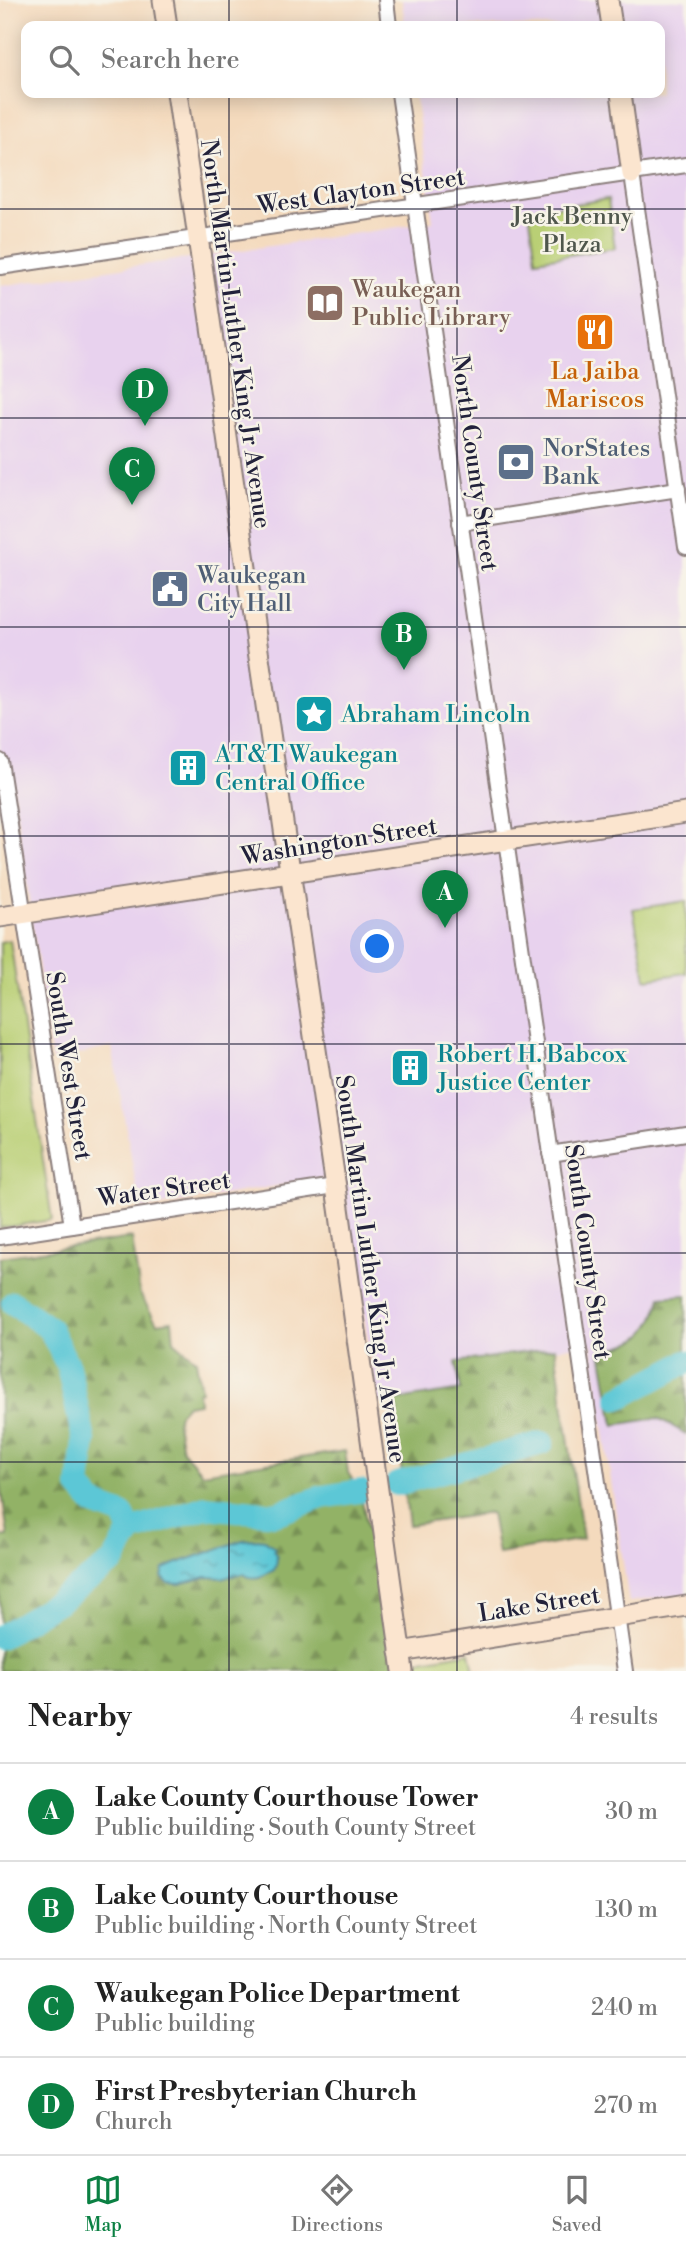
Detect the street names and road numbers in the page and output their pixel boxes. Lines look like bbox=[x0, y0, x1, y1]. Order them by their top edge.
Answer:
street label: North Martin Luther King Jr Avenue bbox=[193, 138, 277, 531]
street label: West Clayton Street bbox=[254, 162, 468, 222]
street label: North County Street bbox=[444, 353, 504, 574]
street label: Washington Street bbox=[238, 812, 440, 872]
street label: South West Street bbox=[38, 970, 98, 1163]
street label: South Martin Luther King Jr Avenue bbox=[328, 1073, 412, 1465]
street label: South County Street bbox=[557, 1142, 617, 1362]
street label: Water Street bbox=[95, 1166, 233, 1214]
street label: Lake Street bbox=[476, 1581, 603, 1629]

